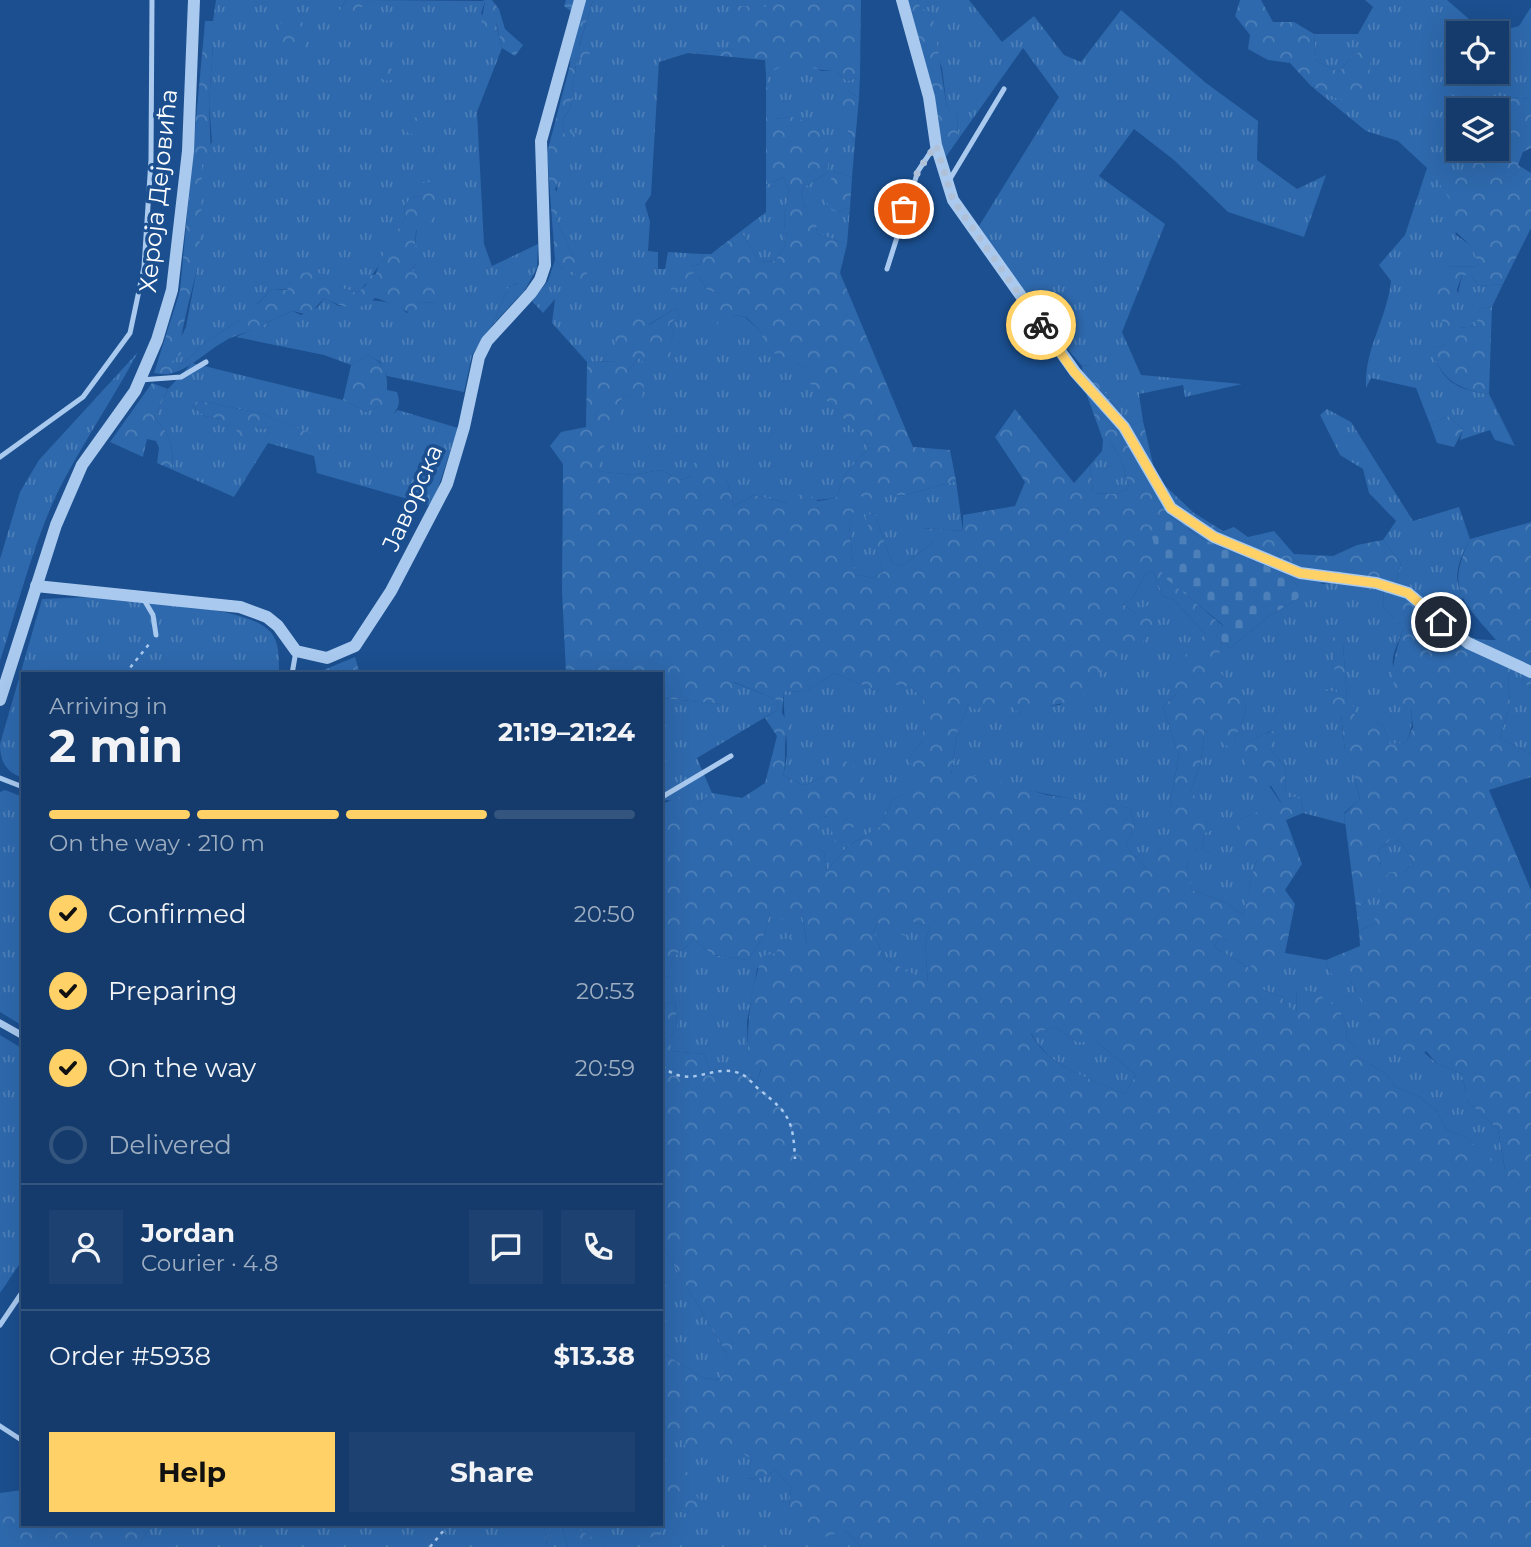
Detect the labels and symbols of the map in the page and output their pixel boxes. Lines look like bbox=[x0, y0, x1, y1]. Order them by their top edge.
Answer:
street label: Хероја Дејовића bbox=[133, 88, 183, 294]
pin bbox=[874, 179, 934, 239]
courier bbox=[1006, 290, 1076, 360]
street label: Јаворска bbox=[376, 440, 448, 556]
pin bbox=[1411, 592, 1471, 652]

